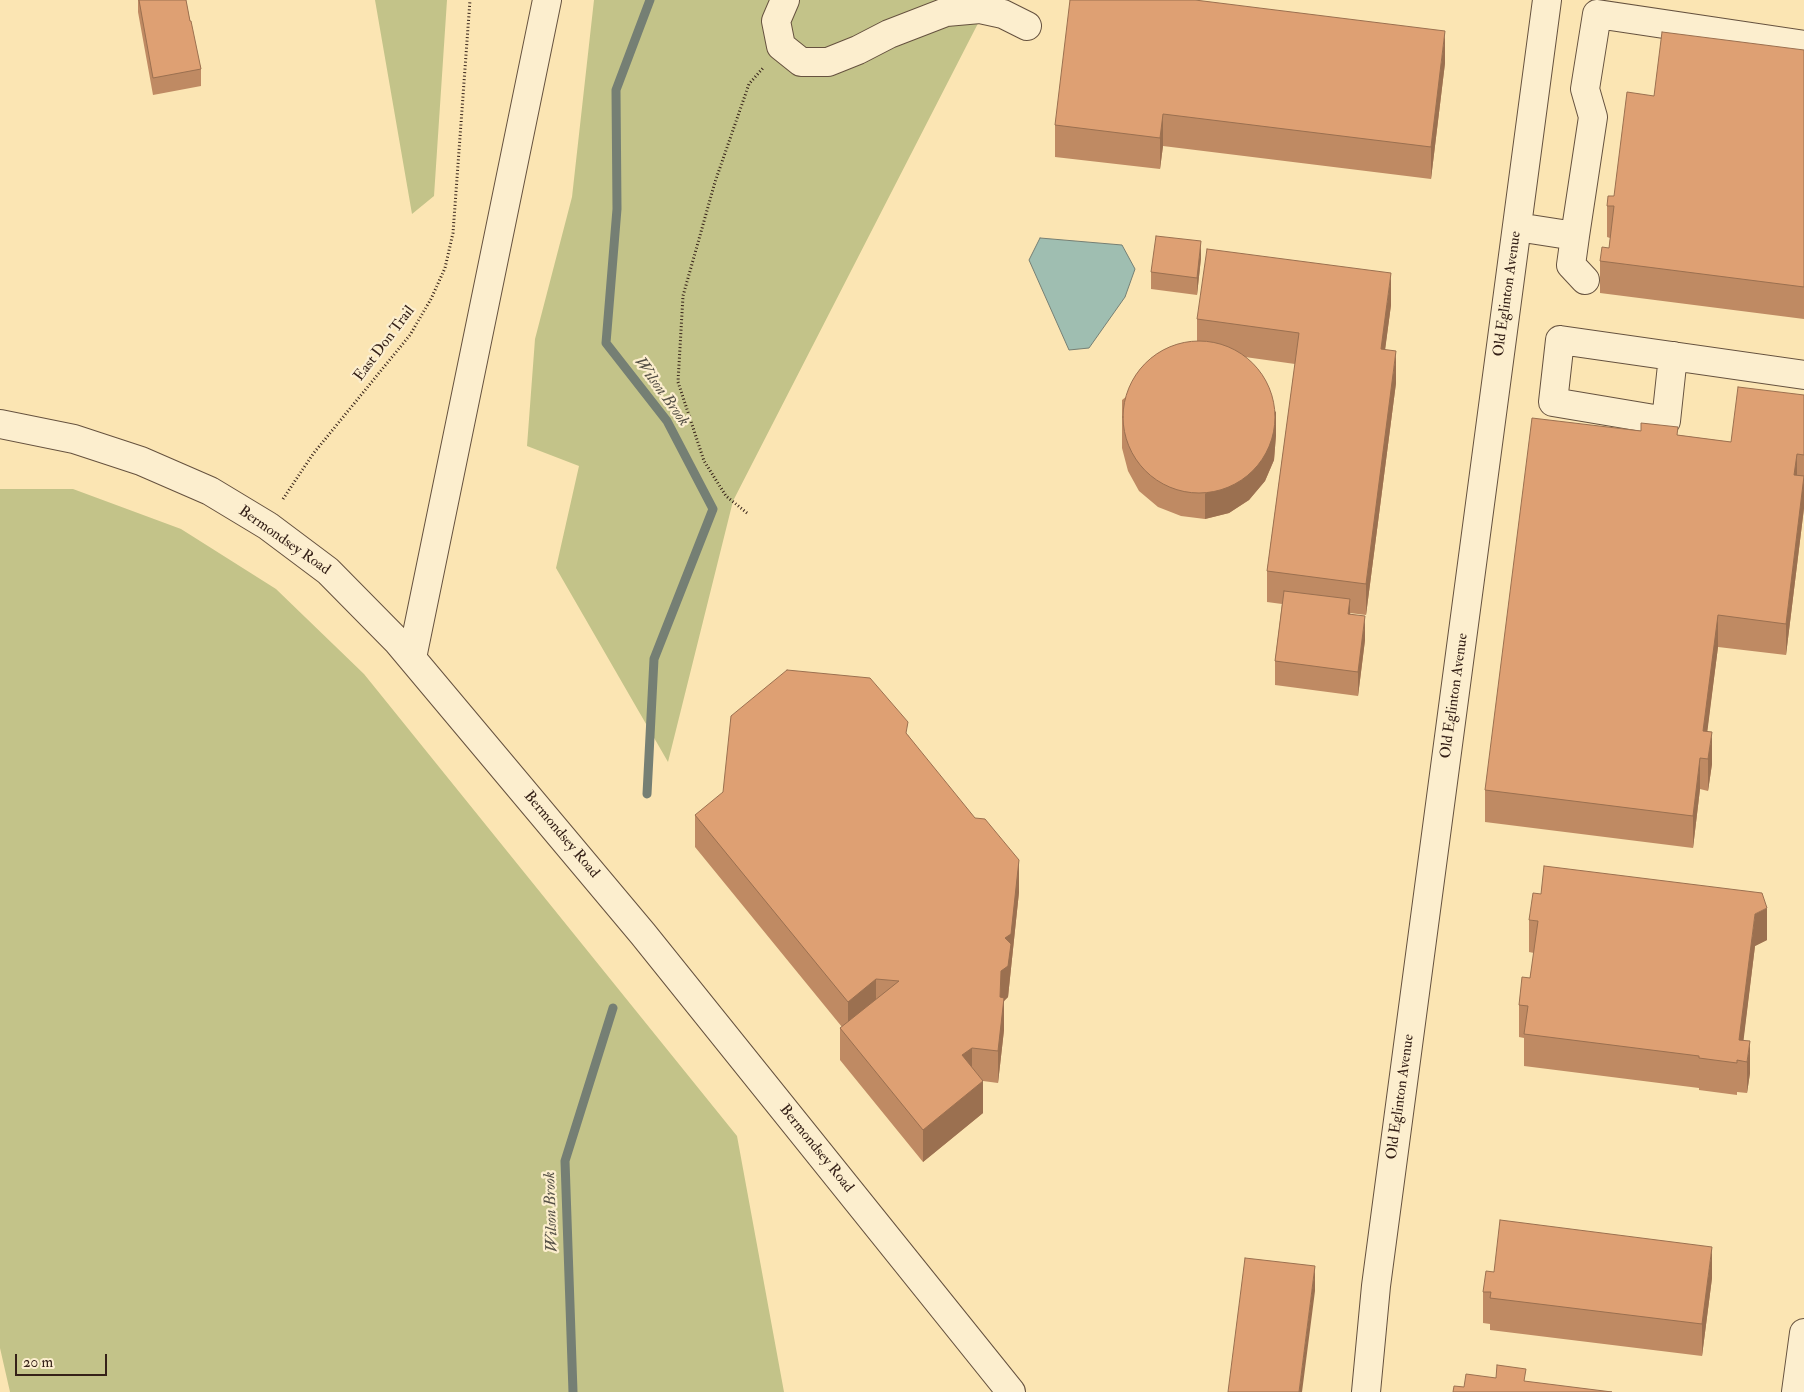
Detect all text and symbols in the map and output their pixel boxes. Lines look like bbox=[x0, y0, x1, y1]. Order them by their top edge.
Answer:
street label: Old Eglinton Avenue bbox=[1490, 230, 1526, 358]
street label: East Don Trail bbox=[351, 303, 419, 385]
water label: Wilson Brook bbox=[629, 354, 693, 430]
street label: Bermondsey Road bbox=[235, 503, 333, 579]
street label: Old Eglinton Avenue bbox=[1437, 632, 1473, 760]
street label: Bermondsey Road bbox=[519, 788, 603, 882]
street label: Old Eglinton Avenue bbox=[1383, 1033, 1419, 1161]
street label: Bermondsey Road bbox=[775, 1101, 857, 1197]
water label: Wilson Brook bbox=[541, 1171, 563, 1253]
scale bar bbox=[18, 1344, 110, 1376]
text: 20 m bbox=[23, 1353, 53, 1372]

